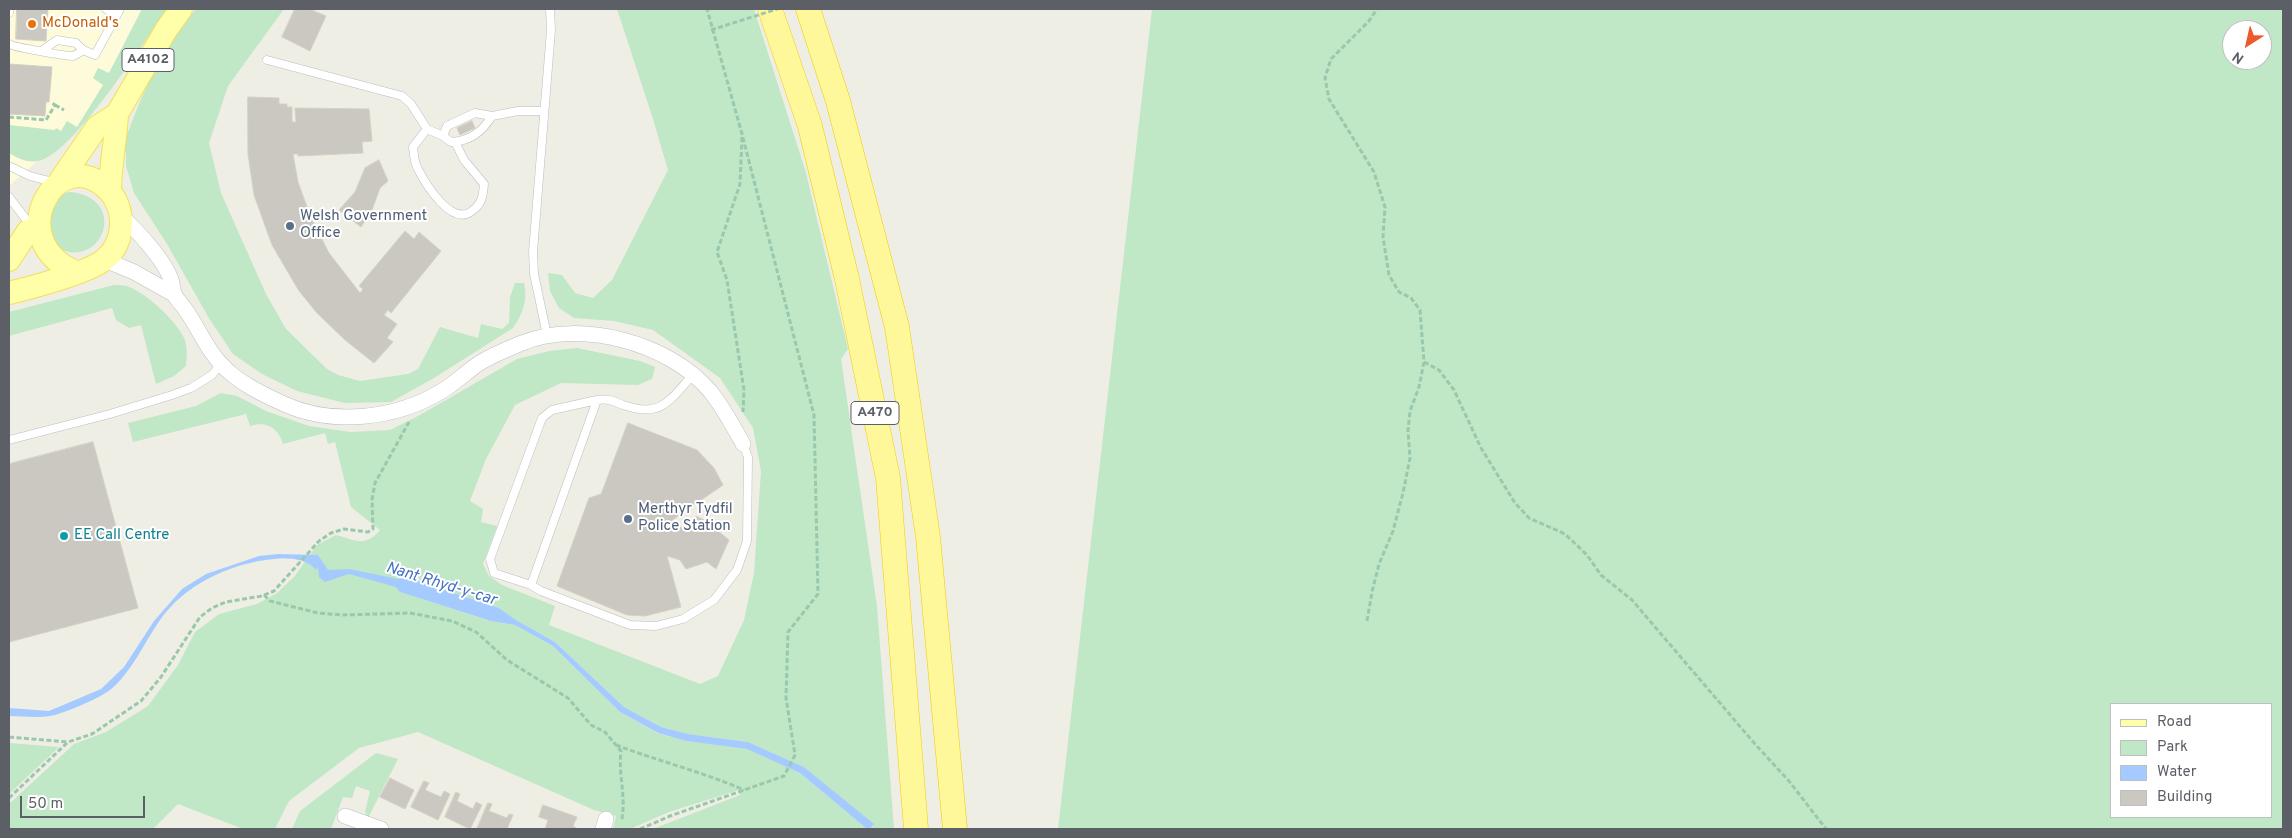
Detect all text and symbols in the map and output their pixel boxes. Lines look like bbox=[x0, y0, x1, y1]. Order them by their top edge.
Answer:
place label: McDonald's bbox=[42, 15, 119, 33]
marker: McDonald's bbox=[26, 18, 38, 30]
north arrow bbox=[2222, 20, 2272, 70]
text: N bbox=[2230, 47, 2248, 67]
road number: A4102 bbox=[122, 48, 174, 72]
place label: Welsh Government Office bbox=[300, 208, 427, 243]
marker: Welsh Government Office bbox=[284, 220, 296, 232]
road number: A470 bbox=[851, 402, 899, 424]
place label: Merthyr Tydfil Police Station bbox=[638, 501, 733, 536]
marker: Merthyr Tydfil Police Station bbox=[622, 513, 634, 525]
place label: EE Call Centre bbox=[74, 527, 169, 545]
marker: EE Call Centre bbox=[58, 530, 70, 542]
water label: Nant Rhyd-y-car bbox=[383, 559, 499, 611]
legend bbox=[2110, 703, 2272, 818]
text: Road bbox=[2157, 713, 2192, 732]
text: Park bbox=[2157, 738, 2188, 757]
text: Water bbox=[2157, 763, 2196, 782]
scale bar bbox=[22, 786, 148, 818]
text: Building bbox=[2157, 788, 2212, 807]
text: 50 m bbox=[28, 795, 63, 814]

